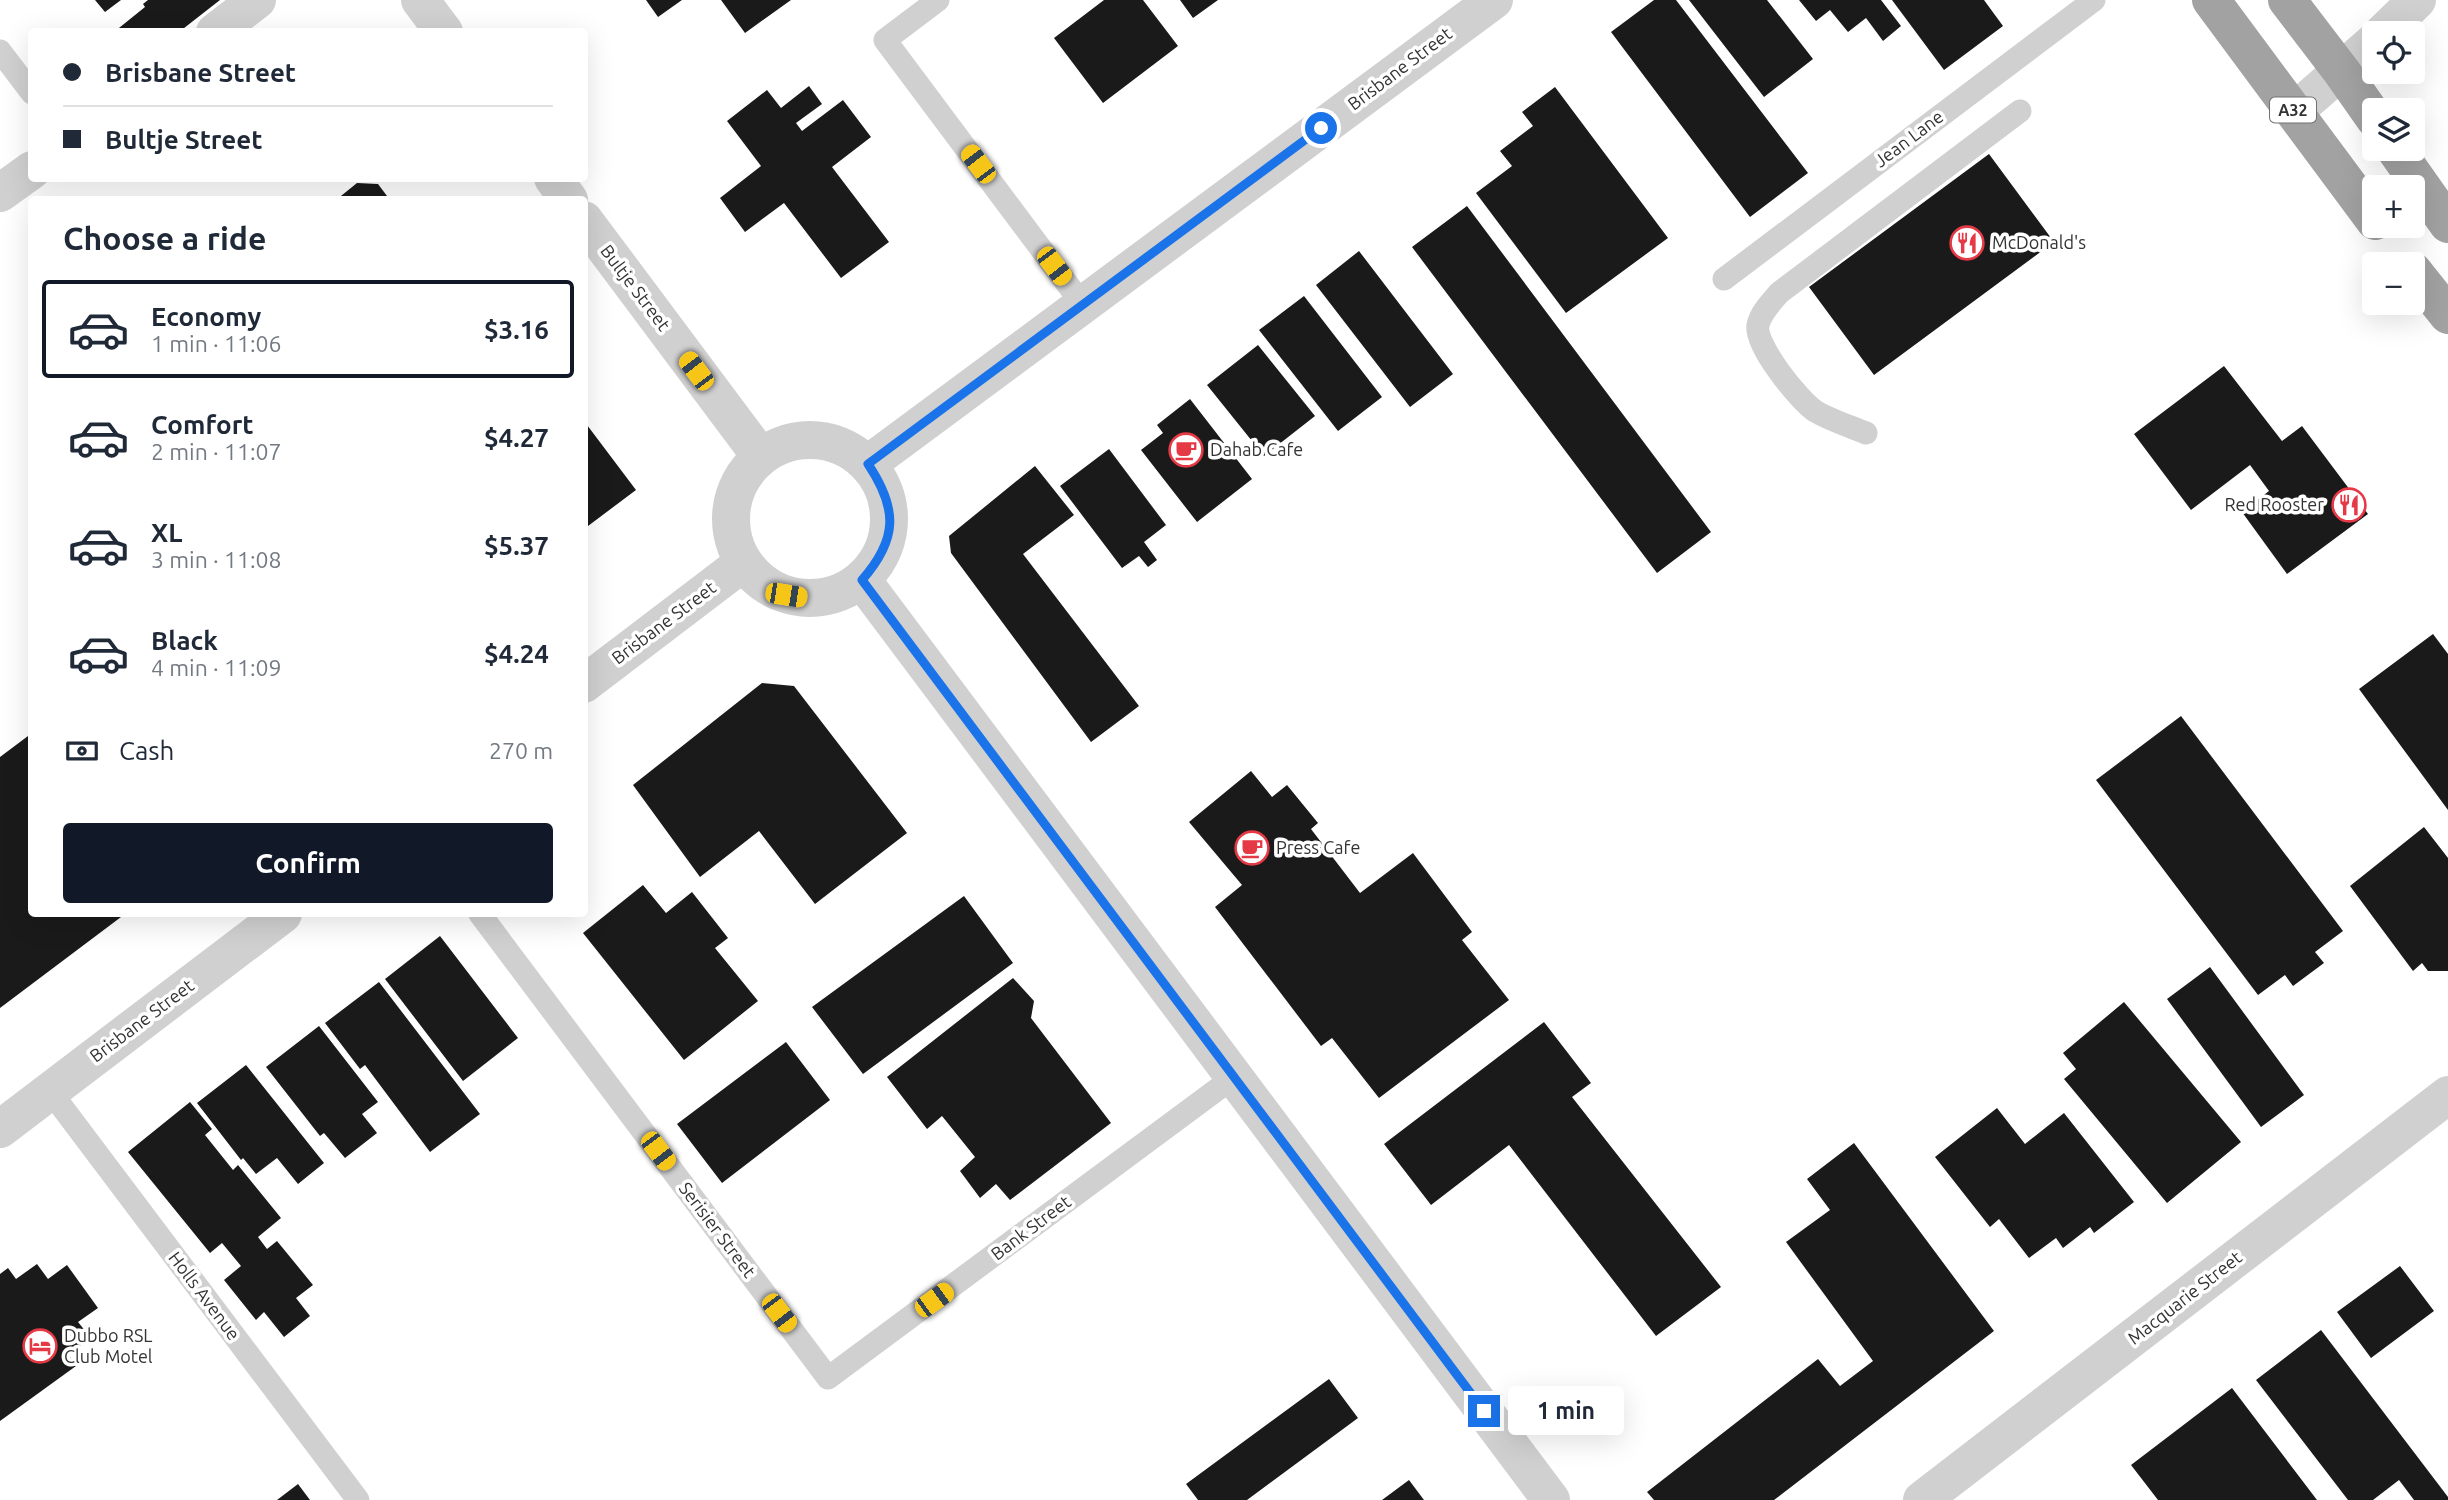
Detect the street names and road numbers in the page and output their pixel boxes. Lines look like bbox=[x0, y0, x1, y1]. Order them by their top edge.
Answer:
street label: Brisbane Street bbox=[1344, 23, 1455, 114]
road number: A32 bbox=[2270, 97, 2316, 122]
street label: Jean Lane bbox=[1870, 106, 1947, 171]
street label: Bultje Street bbox=[597, 241, 675, 334]
street label: Brisbane Street bbox=[608, 577, 719, 668]
street label: Brisbane Street bbox=[86, 975, 197, 1066]
street label: Serisier Street bbox=[676, 1178, 760, 1281]
street label: Bank Street bbox=[987, 1191, 1074, 1264]
street label: Holls Avenue bbox=[165, 1247, 244, 1343]
street label: Macquarie Street bbox=[2124, 1247, 2245, 1348]

